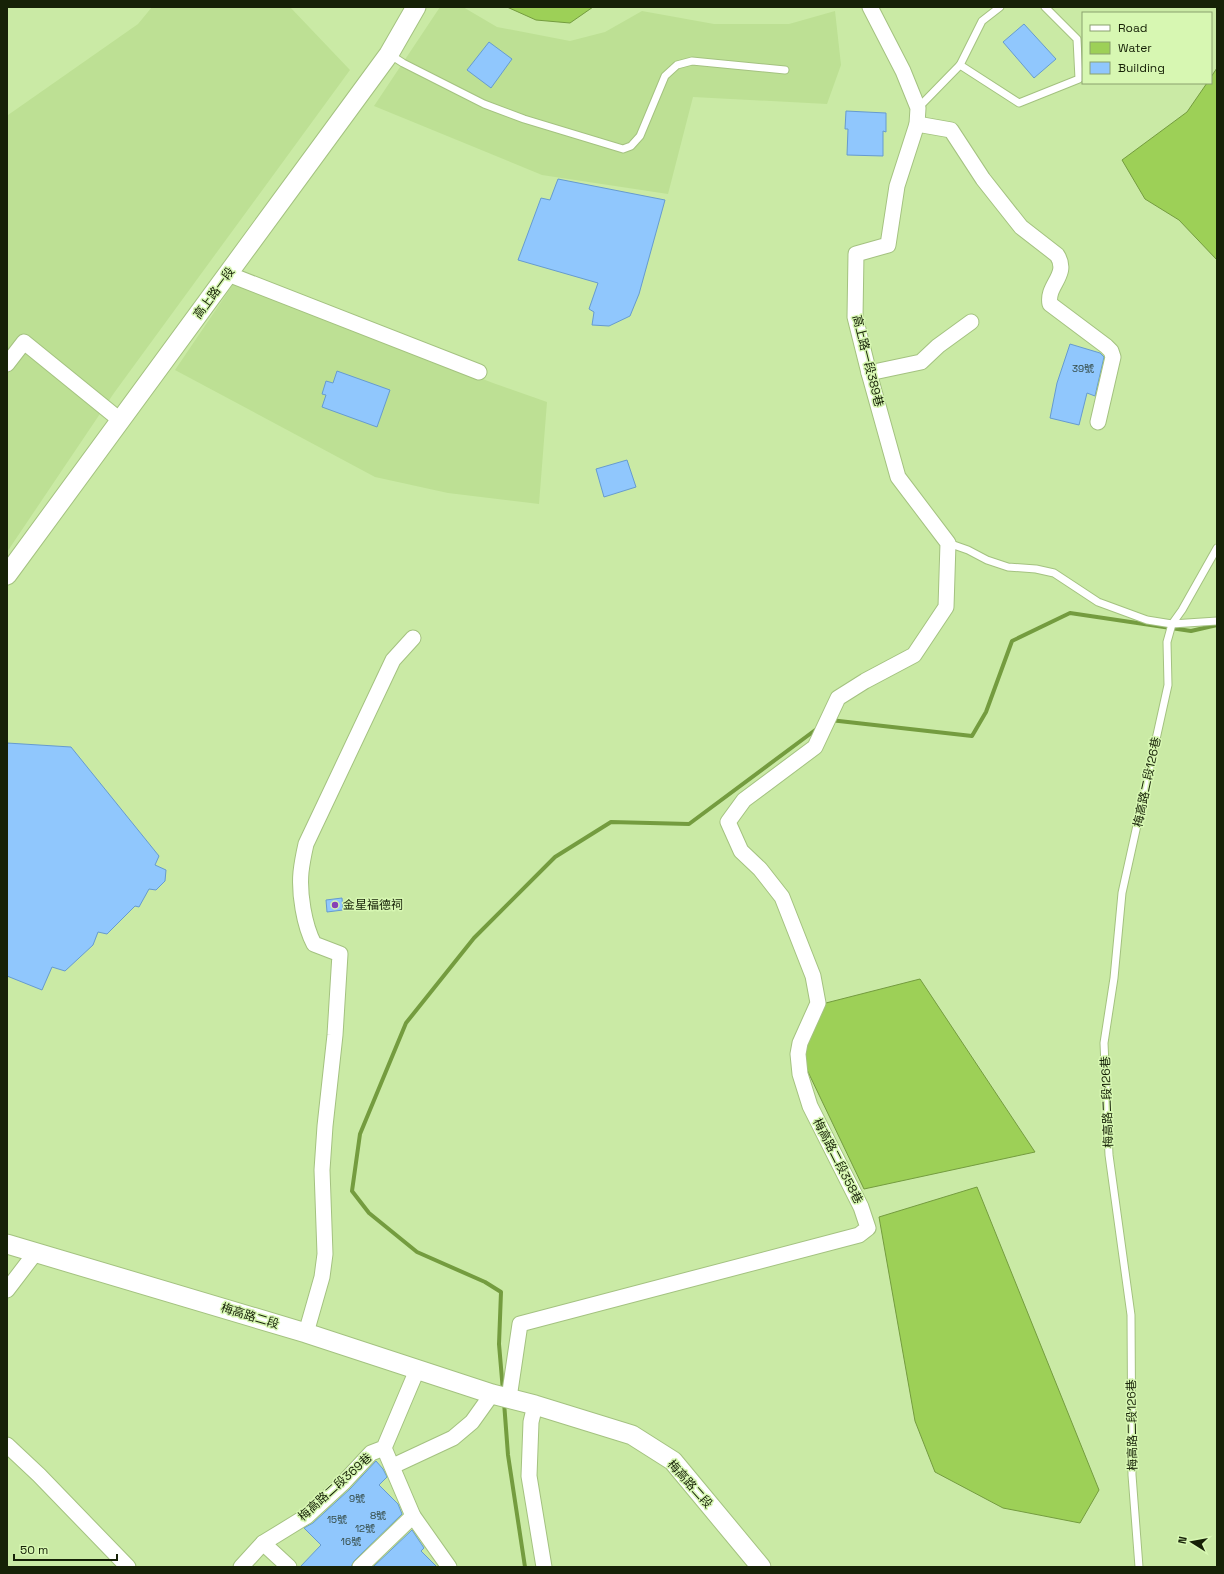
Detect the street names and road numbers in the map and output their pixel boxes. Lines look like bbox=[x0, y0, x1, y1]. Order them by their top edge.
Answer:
street label: 高上路一段 bbox=[190, 264, 238, 322]
street label: 高上路一段389巷 bbox=[849, 313, 887, 409]
street label: 梅高路二段126巷 bbox=[1130, 736, 1164, 828]
street label: 梅高路二段126巷 bbox=[1097, 1056, 1117, 1148]
street label: 梅高路二段358巷 bbox=[810, 1116, 866, 1206]
street label: 梅高路二段 bbox=[219, 1300, 281, 1332]
street label: 梅高路二段126巷 bbox=[1123, 1379, 1141, 1471]
street label: 梅高路二段369巷 bbox=[295, 1450, 375, 1524]
street label: 梅高路二段 bbox=[664, 1456, 716, 1512]

